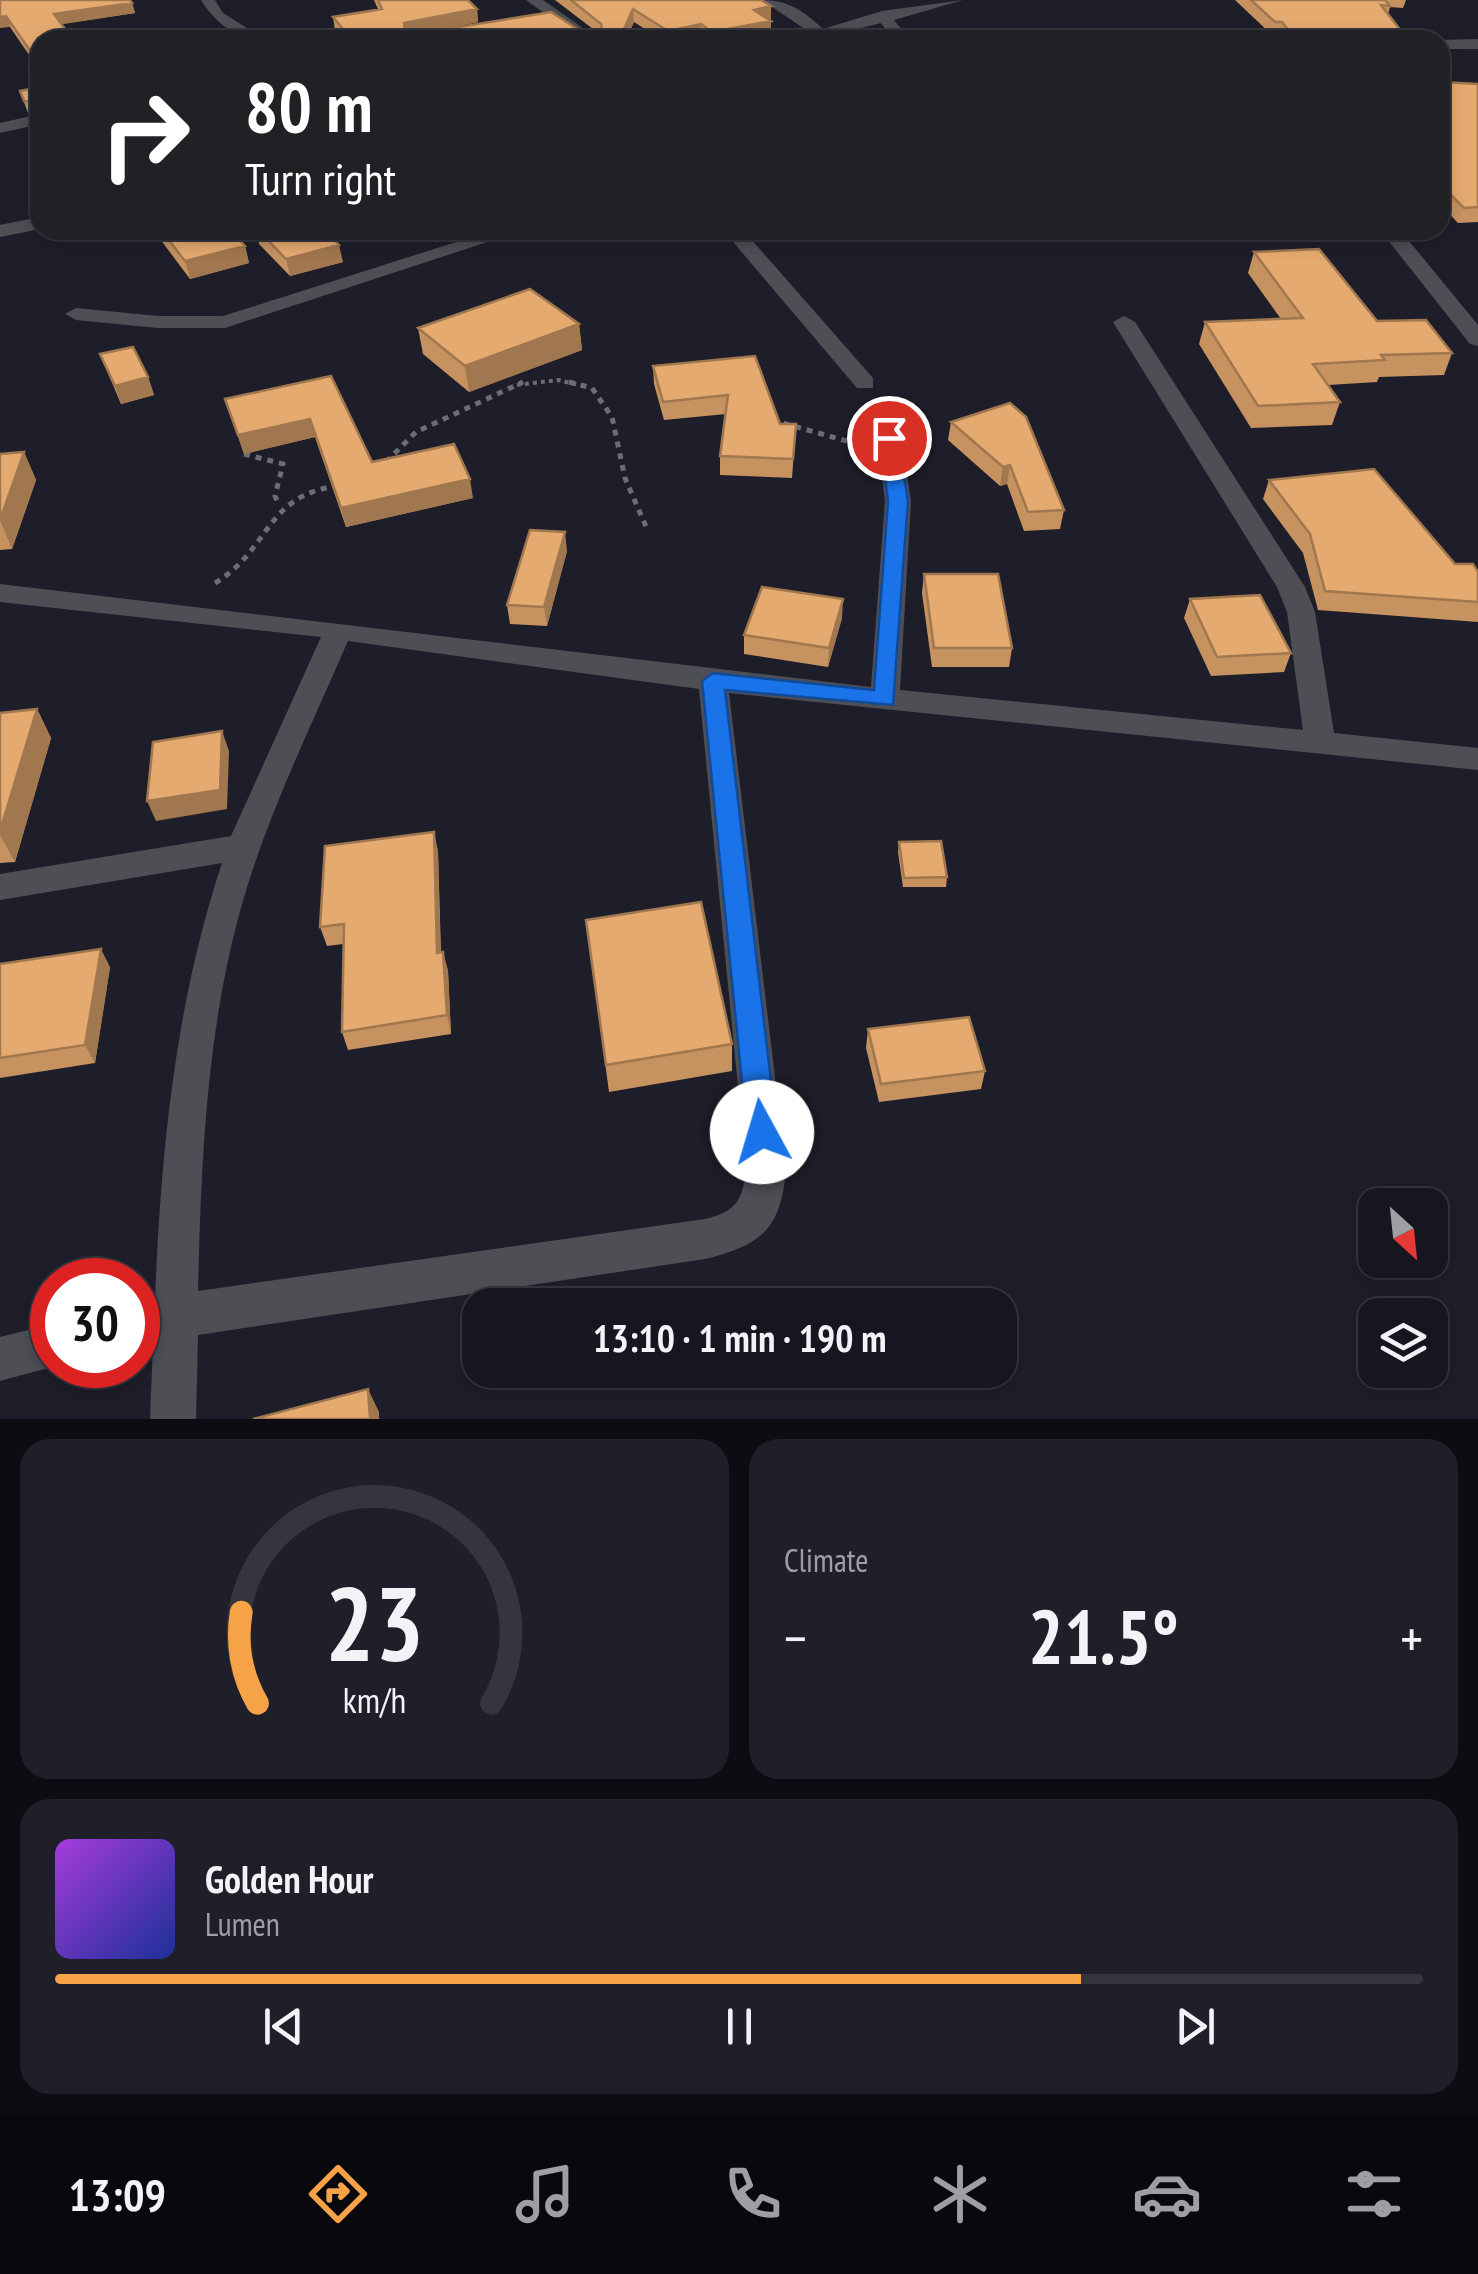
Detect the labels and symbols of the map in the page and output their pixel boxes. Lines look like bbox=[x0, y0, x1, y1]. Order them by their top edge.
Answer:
pin bbox=[847, 396, 932, 481]
position arrow bbox=[710, 1080, 814, 1184]
north arrow bbox=[1358, 1188, 1448, 1278]
speed limit sign: 30 bbox=[30, 1258, 160, 1388]

